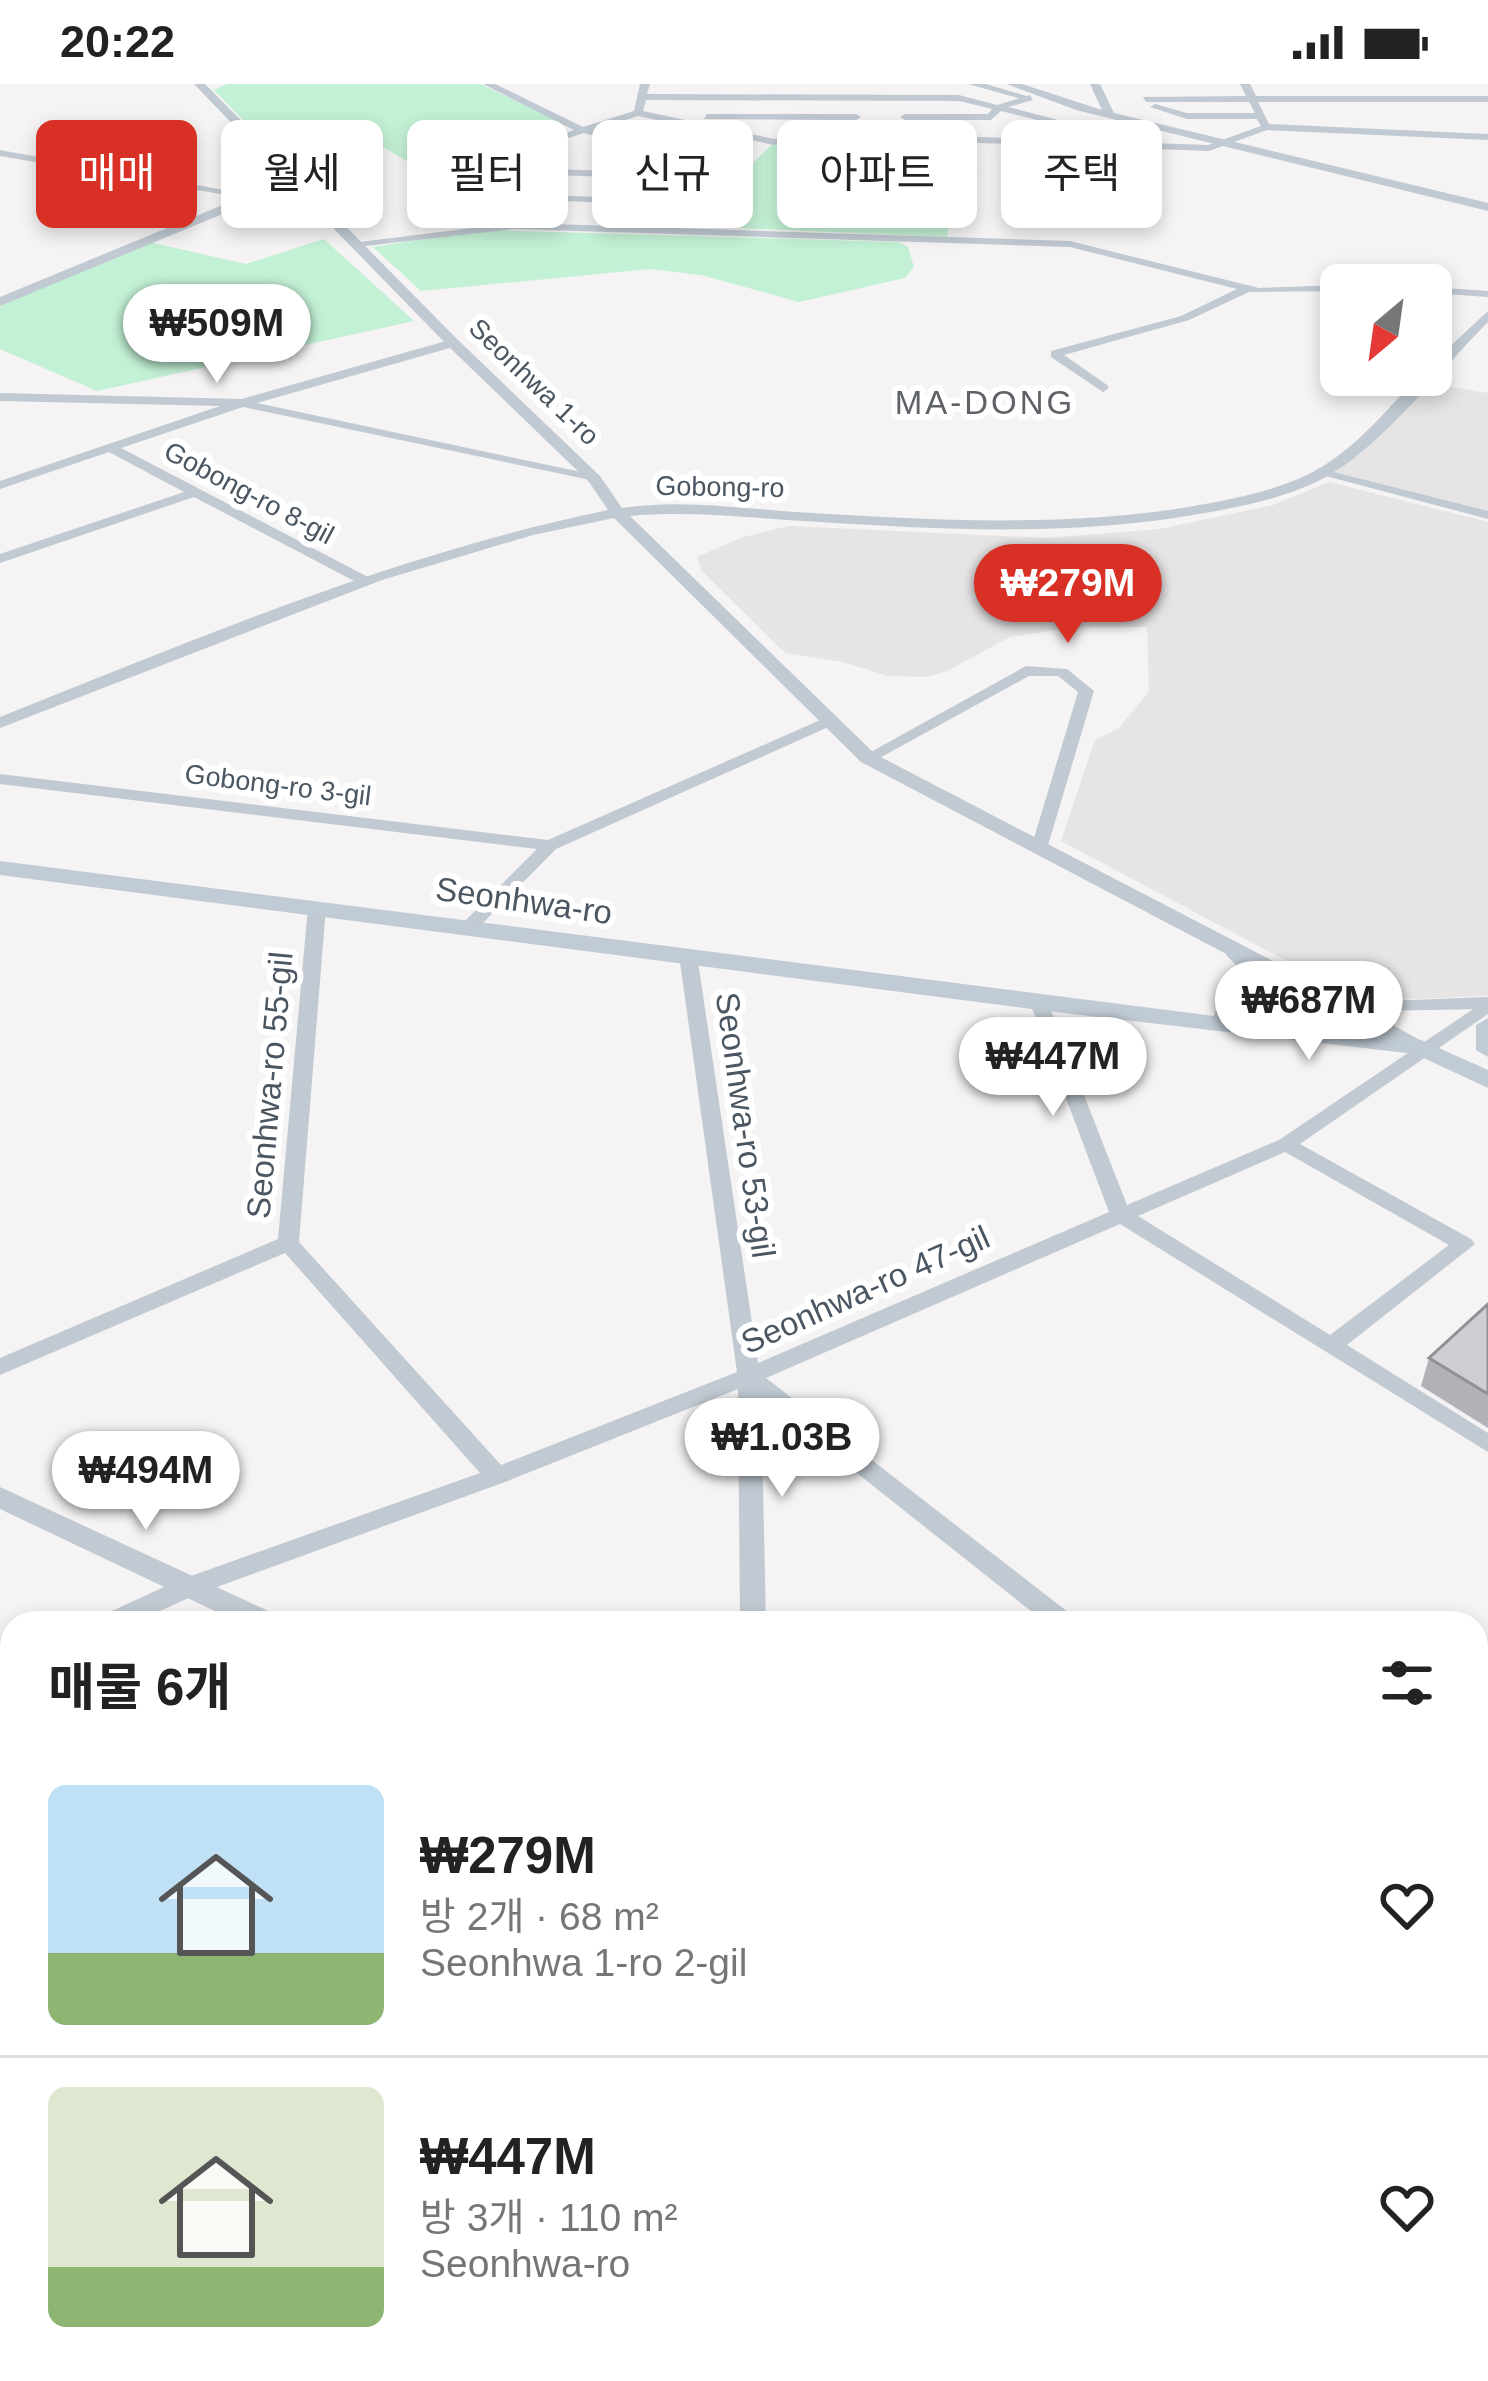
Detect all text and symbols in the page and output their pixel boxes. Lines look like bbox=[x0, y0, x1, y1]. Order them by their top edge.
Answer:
text: 20:22 bbox=[60, 16, 175, 67]
chip: 매매 bbox=[36, 120, 197, 228]
chip: 월세 bbox=[221, 120, 383, 228]
chip: 필터 bbox=[407, 120, 568, 228]
chip: 신규 bbox=[592, 120, 753, 228]
chip: 아파트 bbox=[777, 120, 977, 228]
chip: 주택 bbox=[1001, 120, 1162, 228]
north arrow bbox=[1320, 264, 1452, 396]
map controls bbox=[1320, 264, 1452, 396]
pin: ₩509M bbox=[133, 284, 301, 386]
text: ₩509M bbox=[150, 301, 284, 344]
street label: Seonhwa 1-ro bbox=[463, 313, 605, 451]
district label: MA-DONG bbox=[895, 384, 1075, 421]
street label: Gobong-ro 8-gil bbox=[159, 436, 339, 550]
street label: Gobong-ro bbox=[655, 471, 785, 503]
pin: ₩279M bbox=[984, 544, 1152, 646]
text: ₩279M bbox=[1001, 561, 1135, 604]
street label: Gobong-ro 3-gil bbox=[183, 759, 373, 811]
street label: Seonhwa-ro bbox=[433, 870, 615, 931]
street label: Seonhwa-ro 55-gil bbox=[239, 950, 300, 1220]
pin: ₩687M bbox=[1225, 961, 1393, 1063]
text: ₩687M bbox=[1242, 978, 1376, 1021]
street label: Seonhwa-ro 53-gil bbox=[709, 990, 782, 1260]
pin: ₩447M bbox=[969, 1017, 1137, 1119]
text: ₩447M bbox=[986, 1034, 1120, 1077]
street label: Seonhwa-ro 47-gil bbox=[735, 1218, 995, 1361]
pin: ₩1.03B bbox=[684, 1398, 880, 1500]
text: ₩1.03B bbox=[712, 1415, 852, 1458]
pin: ₩494M bbox=[62, 1431, 230, 1533]
text: ₩494M bbox=[79, 1448, 213, 1491]
icon: filters bbox=[1374, 1650, 1440, 1716]
text: 매물 6개 bbox=[48, 1659, 231, 1716]
text: ₩279M bbox=[420, 1827, 596, 1884]
icon: home bbox=[144, 1833, 288, 1977]
icon: heart bbox=[1374, 1872, 1440, 1938]
text: 방 2개 · 68 m² bbox=[420, 1895, 659, 1938]
text: Seonhwa 1-ro 2-gil bbox=[420, 1941, 747, 1984]
text: ₩447M bbox=[420, 2128, 596, 2185]
icon: home bbox=[144, 2135, 288, 2279]
icon: heart bbox=[1374, 2174, 1440, 2240]
text: 방 3개 · 110 m² bbox=[420, 2196, 677, 2239]
text: Seonhwa-ro bbox=[420, 2242, 630, 2285]

